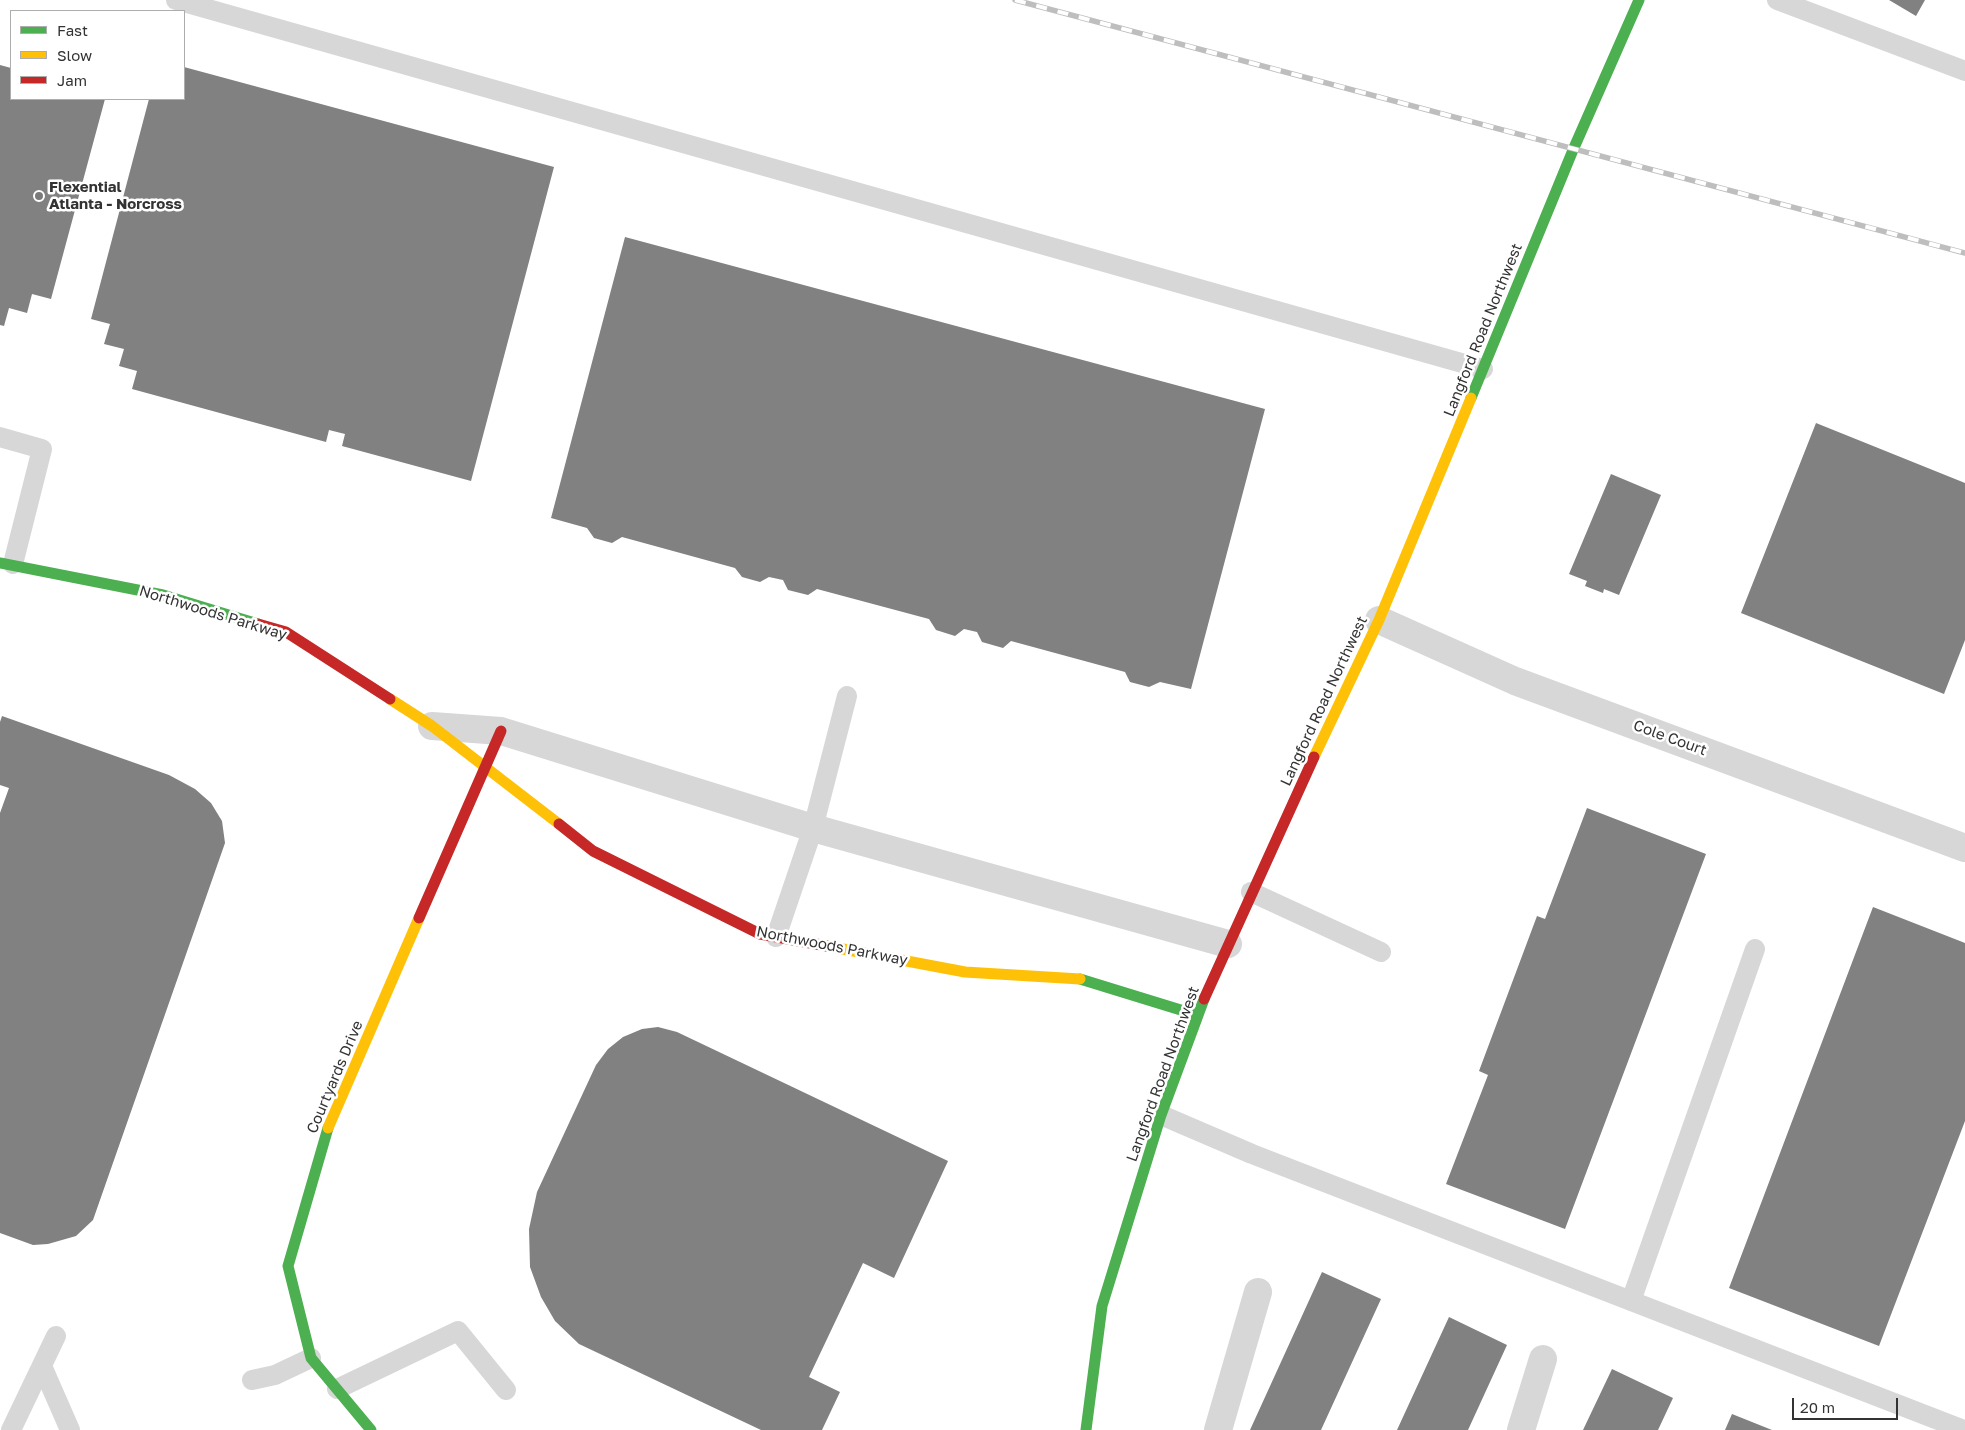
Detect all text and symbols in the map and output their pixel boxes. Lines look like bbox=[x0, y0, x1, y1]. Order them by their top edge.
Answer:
legend bbox=[10, 10, 185, 100]
text: Fast bbox=[57, 21, 88, 39]
text: Slow bbox=[57, 46, 92, 64]
text: Jam bbox=[57, 71, 87, 89]
place label: Flexential Atlanta - Norcross bbox=[49, 178, 182, 213]
marker: Flexential Atlanta - Norcross bbox=[33, 190, 45, 202]
street label: Langford Road Northwest bbox=[1440, 241, 1526, 419]
street label: Northwoods Parkway bbox=[137, 582, 289, 644]
street label: Langford Road Northwest bbox=[1277, 613, 1371, 789]
street label: Cole Court bbox=[1631, 716, 1709, 760]
street label: Northwoods Parkway bbox=[755, 923, 909, 969]
street label: Langford Road Northwest bbox=[1123, 984, 1203, 1164]
street label: Courtyards Drive bbox=[303, 1018, 367, 1136]
scale bar bbox=[1795, 1388, 1901, 1420]
text: 20 m bbox=[1800, 1398, 1835, 1416]

